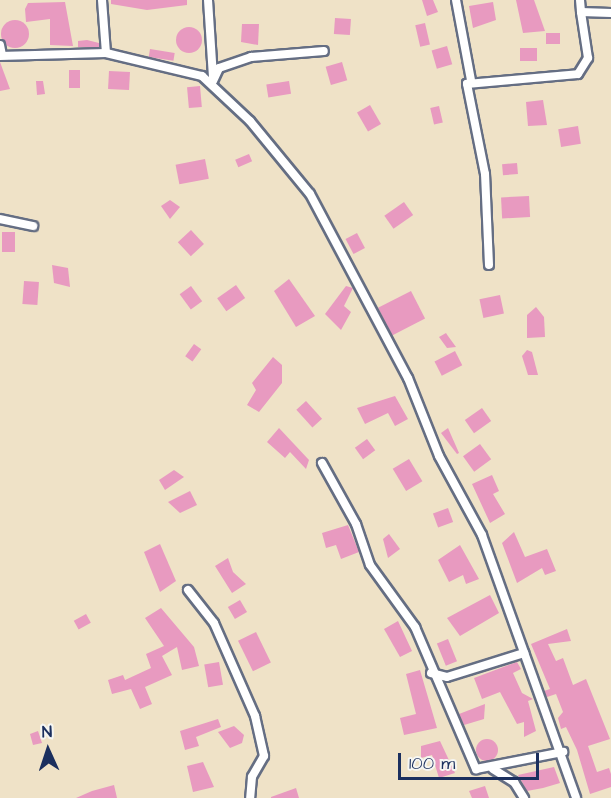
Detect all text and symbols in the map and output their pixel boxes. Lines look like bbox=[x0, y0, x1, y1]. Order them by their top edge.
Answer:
north arrow bbox=[18, 720, 78, 780]
text: N bbox=[41, 721, 53, 743]
scale bar bbox=[401, 741, 542, 779]
text: 100 m bbox=[409, 751, 455, 776]

